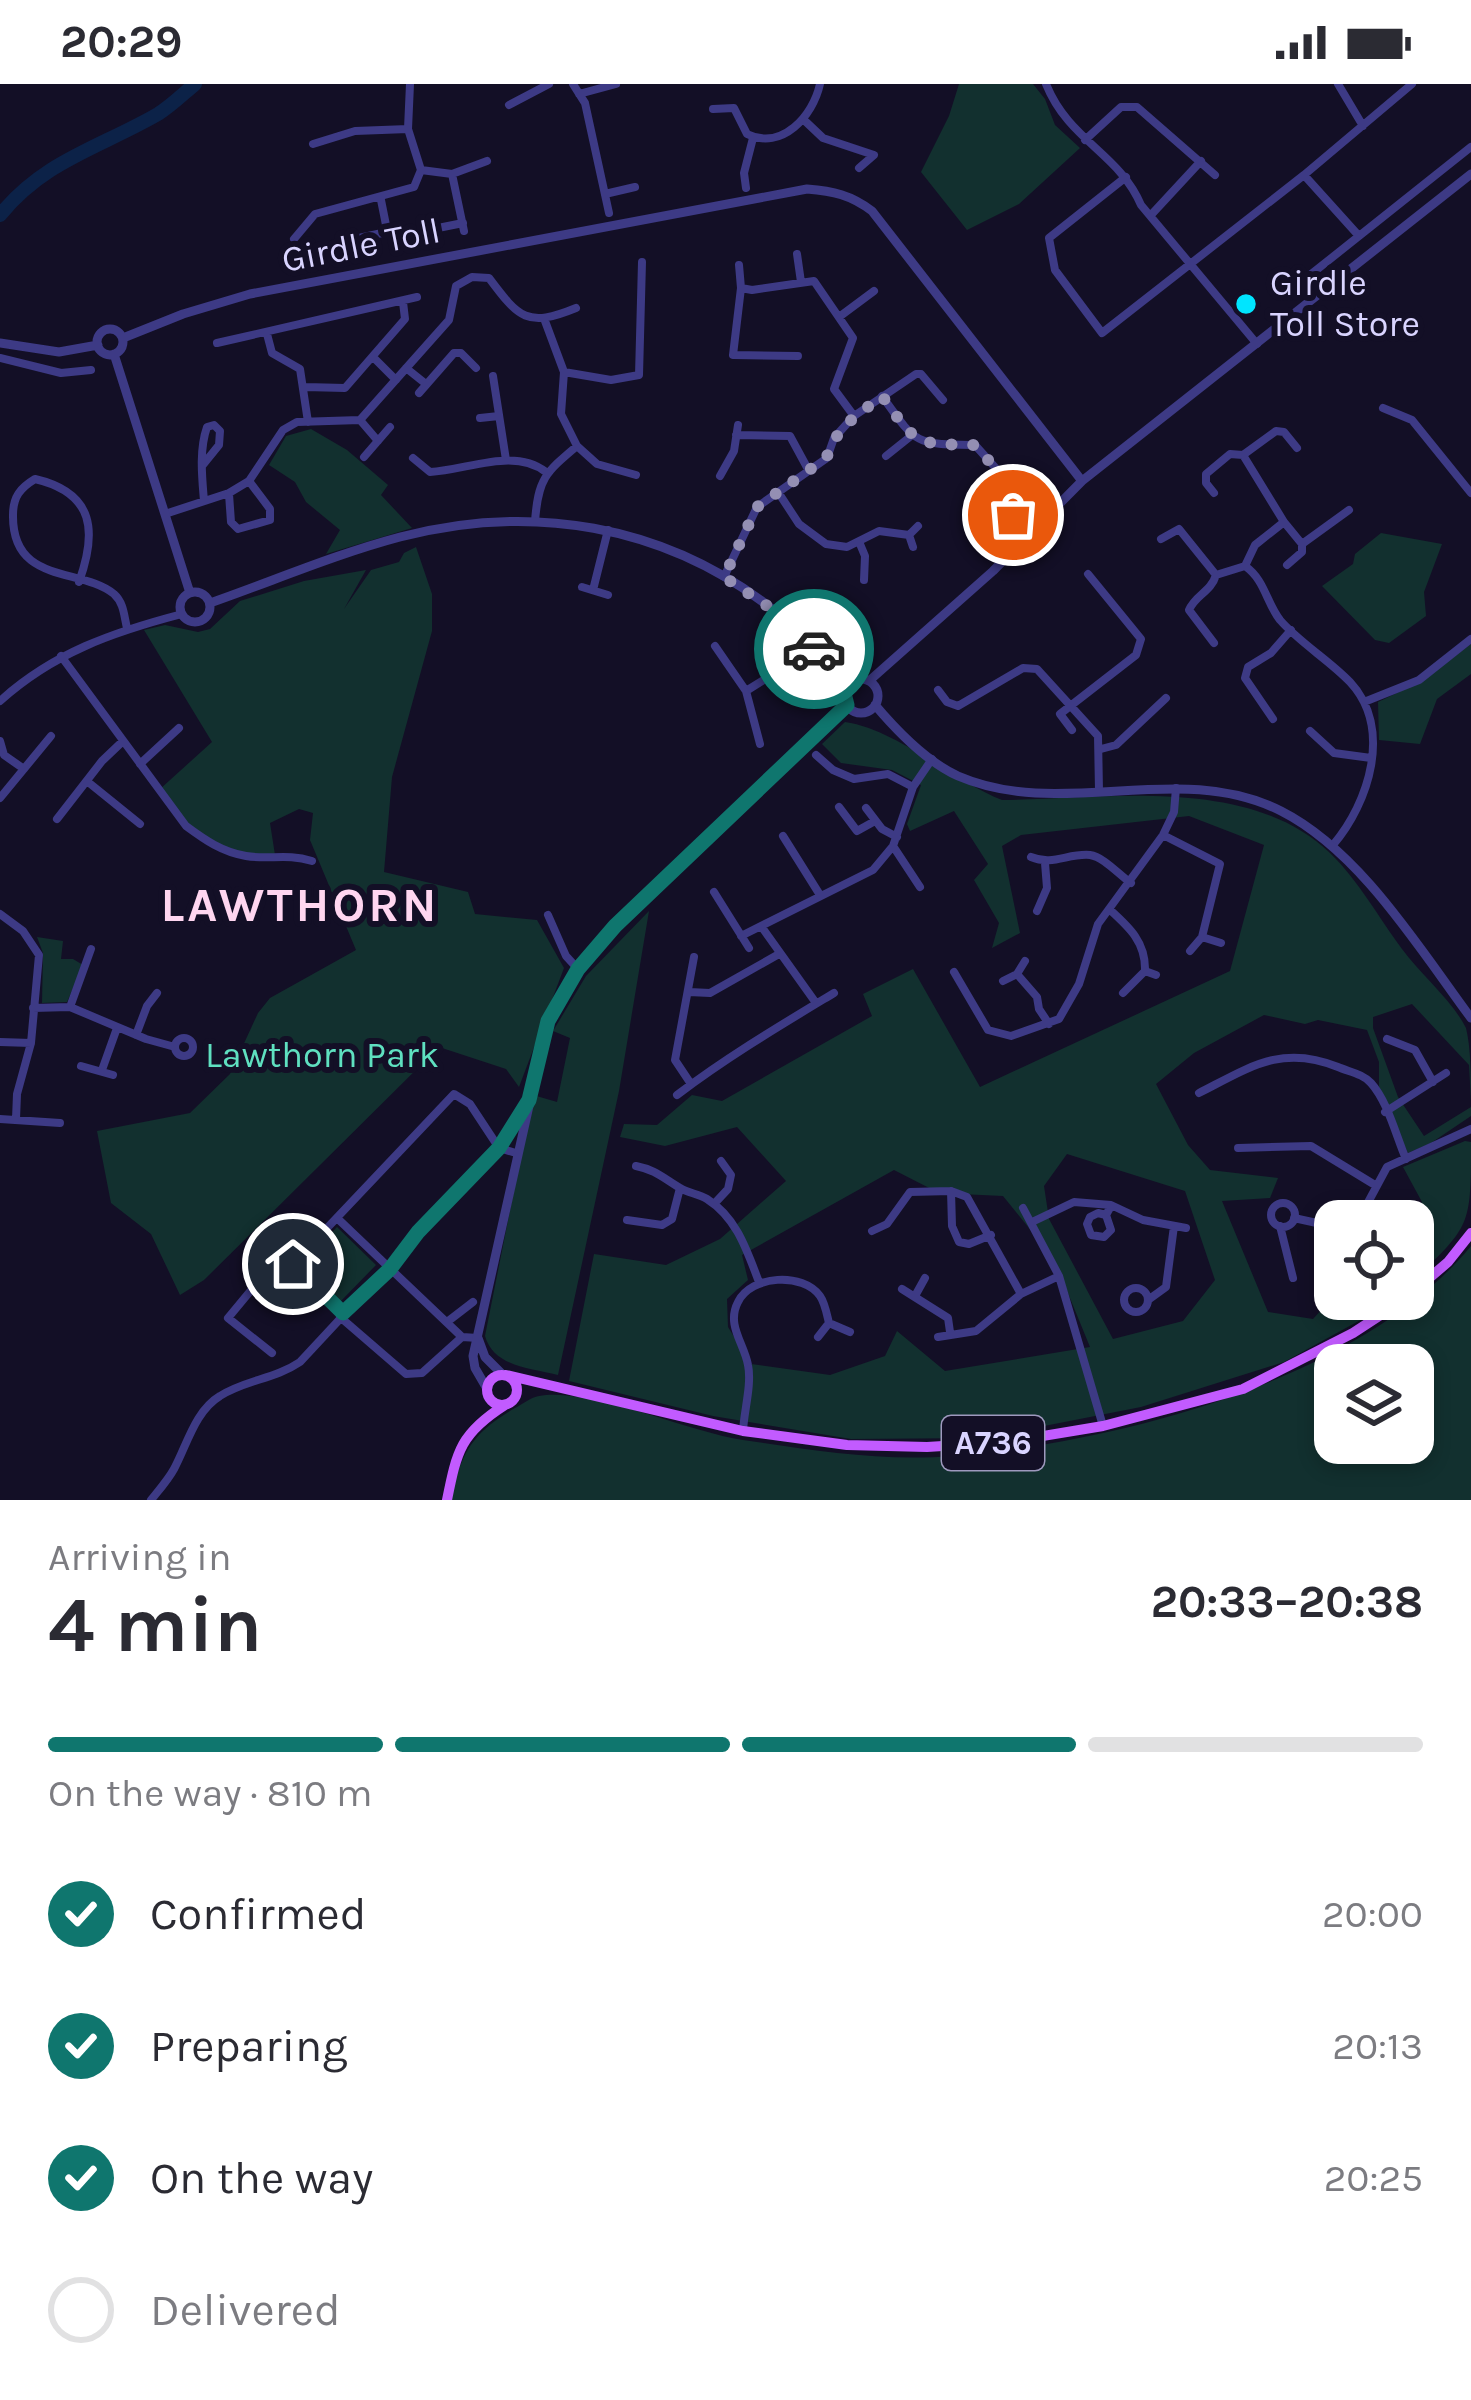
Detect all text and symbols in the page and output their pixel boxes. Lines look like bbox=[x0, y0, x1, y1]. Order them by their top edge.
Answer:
text: 20:29 bbox=[60, 16, 183, 68]
street label: Girdle Toll bbox=[278, 209, 444, 281]
place label: Girdle Toll Store bbox=[1270, 262, 1420, 345]
marker: Girdle Toll Store bbox=[1233, 291, 1259, 317]
pin bbox=[962, 464, 1064, 566]
icon: bag bbox=[980, 482, 1046, 548]
courier bbox=[754, 589, 874, 709]
icon: car bbox=[781, 616, 847, 682]
district label: LAWTHORN bbox=[160, 877, 440, 933]
park label: Lawthorn Park bbox=[205, 1034, 439, 1076]
map controls bbox=[1314, 1200, 1434, 1464]
button: locate bbox=[1314, 1200, 1434, 1320]
pin bbox=[242, 1213, 344, 1315]
icon: home bbox=[260, 1231, 326, 1297]
button: layers bbox=[1314, 1344, 1434, 1464]
road number: A736 bbox=[942, 1416, 1044, 1470]
text: Arriving in bbox=[48, 1534, 231, 1580]
text: 20:33–20:38 bbox=[1151, 1576, 1423, 1628]
text: 4 min bbox=[48, 1579, 262, 1671]
text: On the way · 810 m bbox=[48, 1770, 373, 1816]
icon: check bbox=[48, 1881, 114, 1947]
text: Confirmed bbox=[150, 1888, 366, 1940]
text: 20:00 bbox=[1322, 1891, 1423, 1937]
icon: check bbox=[48, 2013, 114, 2079]
text: Preparing bbox=[150, 2020, 348, 2072]
text: 20:13 bbox=[1332, 2023, 1423, 2069]
icon: check bbox=[48, 2145, 114, 2211]
text: On the way bbox=[150, 2152, 373, 2204]
text: 20:25 bbox=[1324, 2155, 1423, 2201]
text: Delivered bbox=[150, 2284, 341, 2336]

